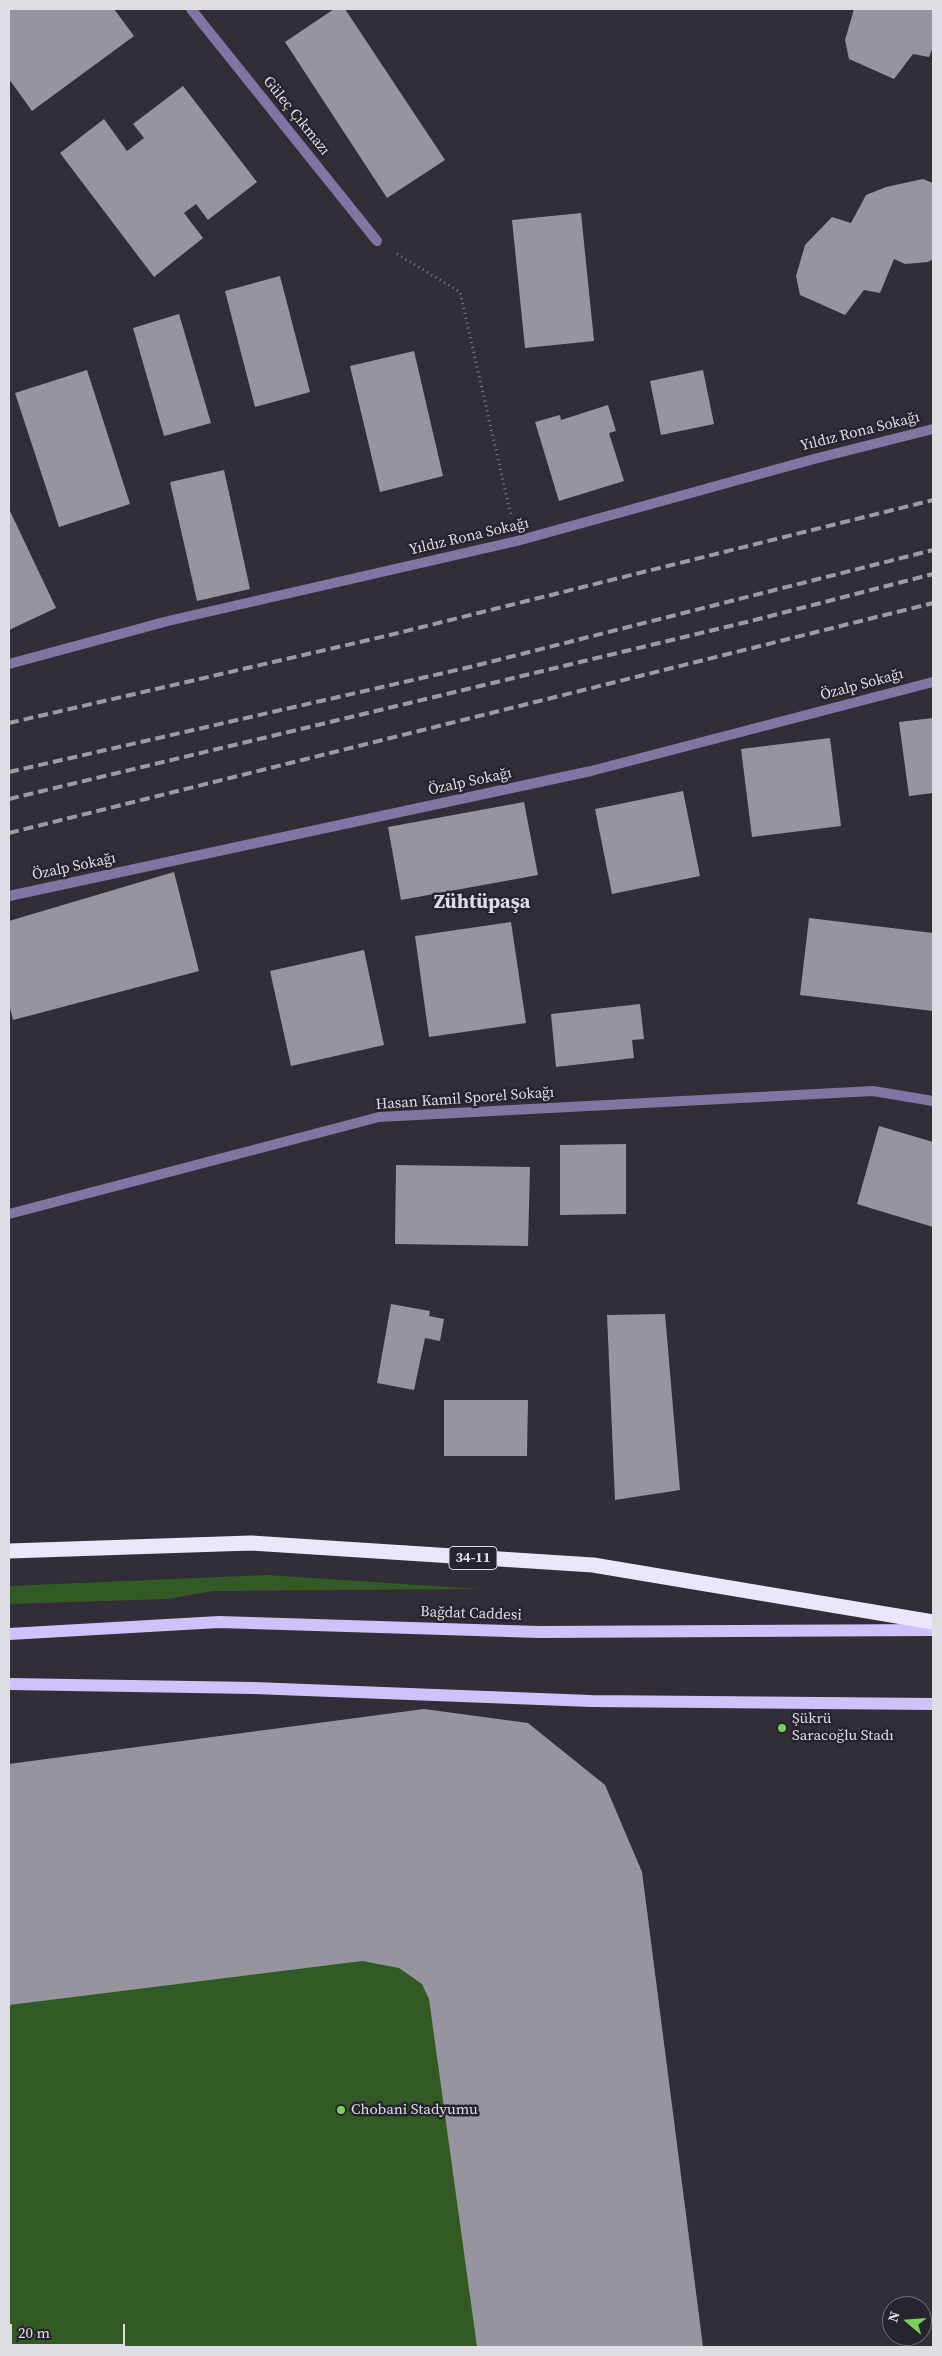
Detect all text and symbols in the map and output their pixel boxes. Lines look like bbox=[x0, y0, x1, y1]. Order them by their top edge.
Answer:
street label: Güleç Çıkmazı bbox=[259, 73, 333, 159]
street label: Yıldız Rona Sokağı bbox=[798, 408, 922, 456]
street label: Yıldız Rona Sokağı bbox=[407, 514, 531, 560]
street label: Özalp Sokağı bbox=[819, 665, 905, 705]
street label: Özalp Sokağı bbox=[426, 764, 514, 800]
street label: Özalp Sokağı bbox=[30, 849, 118, 885]
district label: Zühtüpaşa bbox=[434, 891, 530, 915]
street label: Hasan Kamil Sporel Sokağı bbox=[375, 1084, 555, 1114]
road number: 34-11 bbox=[449, 1546, 497, 1570]
street label: Bağdat Caddesi bbox=[420, 1603, 522, 1625]
place label: Şükrü Saracoğlu Stadı bbox=[792, 1710, 894, 1745]
marker: Şükrü Saracoğlu Stadı bbox=[776, 1722, 788, 1734]
place label: Chobani Stadyumu bbox=[351, 2101, 478, 2119]
marker: Chobani Stadyumu bbox=[335, 2104, 347, 2116]
north arrow bbox=[882, 2296, 932, 2346]
text: N bbox=[883, 2309, 905, 2325]
scale bar bbox=[12, 2314, 128, 2346]
text: 20 m bbox=[18, 2322, 50, 2343]

